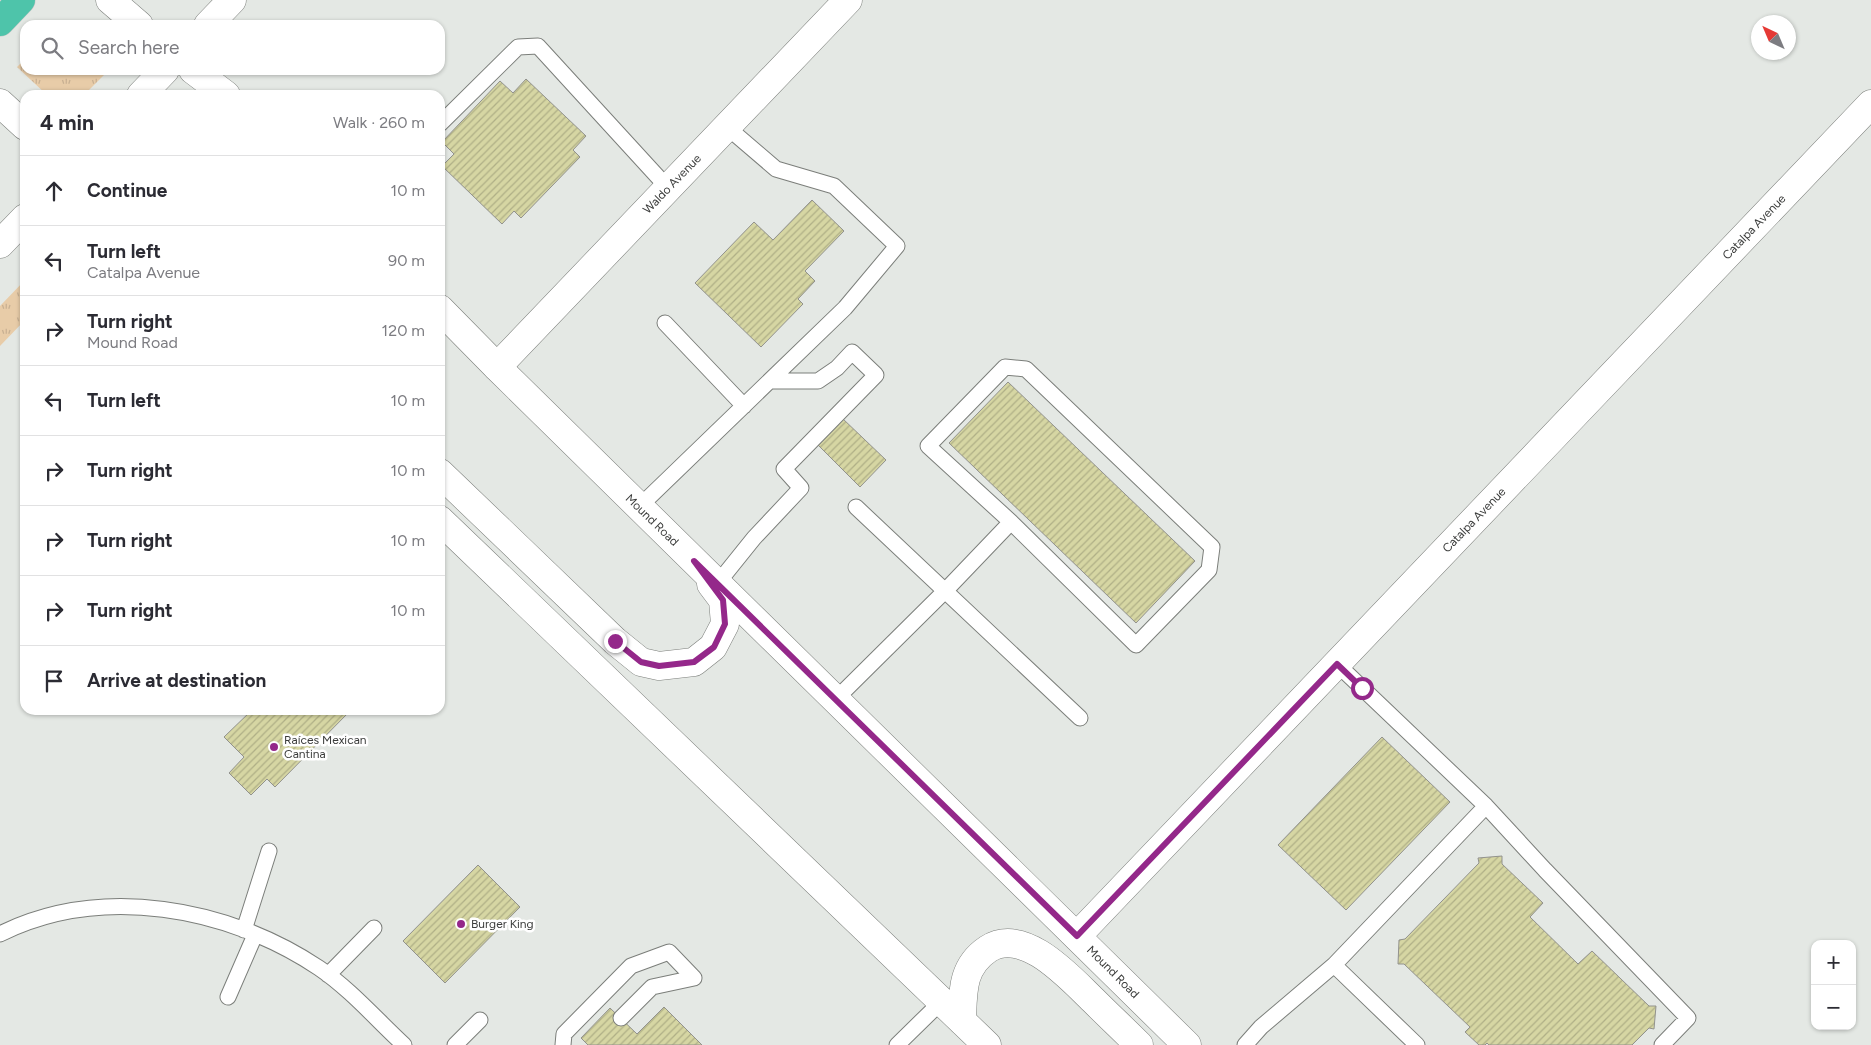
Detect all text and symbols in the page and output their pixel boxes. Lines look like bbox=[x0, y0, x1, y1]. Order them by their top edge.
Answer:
north arrow bbox=[1751, 15, 1796, 60]
search box bbox=[20, 20, 445, 75]
icon: search bbox=[38, 34, 66, 62]
text: Search here bbox=[78, 36, 180, 59]
text: 4 min bbox=[40, 110, 94, 135]
text: Walk · 260 m bbox=[333, 113, 425, 132]
street label: Waldo Avenue bbox=[640, 151, 704, 217]
icon: ahead bbox=[40, 177, 68, 205]
text: Continue bbox=[87, 179, 167, 202]
text: 10 m bbox=[391, 181, 425, 200]
street label: Catalpa Avenue bbox=[1720, 191, 1789, 262]
text: Turn left bbox=[87, 240, 161, 263]
icon: left bbox=[40, 247, 68, 275]
text: 90 m bbox=[388, 251, 425, 270]
text: Catalpa Avenue bbox=[87, 263, 200, 282]
text: Turn right bbox=[87, 310, 173, 333]
icon: right bbox=[40, 317, 68, 345]
text: 120 m bbox=[382, 321, 425, 340]
text: Mound Road bbox=[87, 333, 178, 352]
icon: left bbox=[40, 387, 68, 415]
text: Turn left bbox=[87, 389, 161, 412]
text: 10 m bbox=[391, 391, 425, 410]
icon: right bbox=[40, 457, 68, 485]
text: Turn right bbox=[87, 459, 173, 482]
text: 10 m bbox=[391, 461, 425, 480]
street label: Catalpa Avenue bbox=[1440, 484, 1509, 555]
street label: Mound Road bbox=[623, 491, 681, 549]
icon: right bbox=[40, 527, 68, 555]
text: Turn right bbox=[87, 529, 173, 552]
text: 10 m bbox=[391, 531, 425, 550]
icon: right bbox=[40, 597, 68, 625]
text: Turn right bbox=[87, 599, 173, 622]
text: 10 m bbox=[391, 601, 425, 620]
route end bbox=[604, 630, 627, 653]
icon: arrive bbox=[40, 667, 68, 695]
text: Arrive at destination bbox=[87, 669, 266, 692]
route start bbox=[1351, 677, 1374, 700]
place label: Raíces Mexican Cantina bbox=[284, 733, 367, 761]
marker: Raíces Mexican Cantina bbox=[268, 741, 280, 753]
place label: Burger King bbox=[471, 917, 534, 931]
marker: Burger King bbox=[455, 918, 467, 930]
map controls bbox=[1811, 940, 1856, 1030]
button: + bbox=[1811, 940, 1856, 985]
street label: Mound Road bbox=[1084, 943, 1142, 1001]
button: − bbox=[1811, 985, 1856, 1030]

